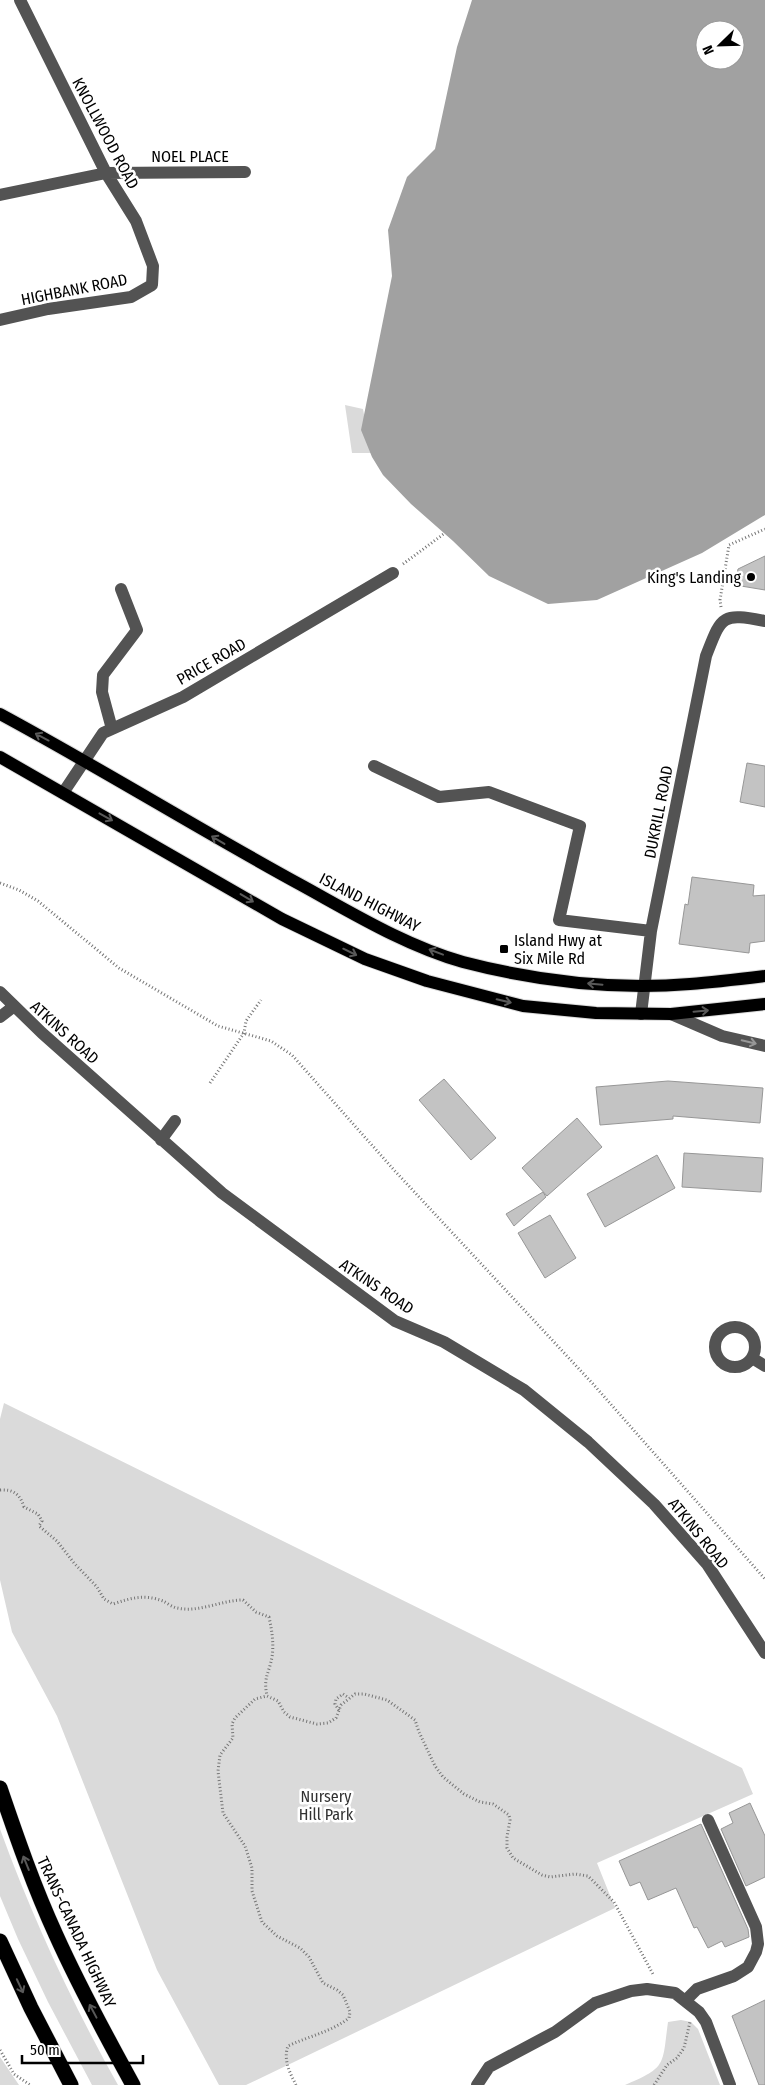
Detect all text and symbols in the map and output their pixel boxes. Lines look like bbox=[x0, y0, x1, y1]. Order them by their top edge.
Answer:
north arrow bbox=[695, 20, 745, 70]
text: N bbox=[699, 43, 718, 57]
street label: KNOLLWOOD ROAD bbox=[68, 74, 143, 192]
street label: NOEL PLACE bbox=[151, 147, 229, 166]
street label: HIGHBANK ROAD bbox=[19, 270, 129, 309]
place label: King's Landing bbox=[647, 568, 741, 587]
marker: King's Landing bbox=[745, 571, 757, 583]
street label: PRICE ROAD bbox=[173, 634, 249, 689]
one-way arrow bbox=[35, 732, 50, 742]
street label: DUKRILL ROAD bbox=[640, 764, 677, 860]
one-way arrow bbox=[98, 812, 113, 822]
one-way arrow bbox=[212, 835, 226, 845]
street label: ISLAND HIGHWAY bbox=[316, 869, 423, 936]
one-way arrow bbox=[239, 893, 253, 903]
place label: Island Hwy at Six Mile Rd bbox=[514, 931, 603, 968]
marker: Island Hwy at Six Mile Rd bbox=[498, 943, 510, 955]
one-way arrow bbox=[429, 946, 444, 956]
one-way arrow bbox=[342, 947, 357, 957]
one-way arrow bbox=[587, 979, 603, 989]
street label: ATKINS ROAD bbox=[27, 997, 103, 1068]
one-way arrow bbox=[496, 997, 512, 1006]
one-way arrow bbox=[692, 1006, 708, 1016]
one-way arrow bbox=[741, 1038, 757, 1047]
street label: ATKINS ROAD bbox=[336, 1255, 417, 1318]
street label: ATKINS ROAD bbox=[664, 1494, 733, 1572]
park label: Nursery Hill Park bbox=[299, 1787, 354, 1824]
street label: TRANS-CANADA HIGHWAY bbox=[33, 1854, 120, 2011]
one-way arrow bbox=[21, 1856, 30, 1871]
one-way arrow bbox=[16, 1978, 26, 1993]
one-way arrow bbox=[88, 2004, 97, 2019]
scale bar bbox=[22, 2032, 144, 2064]
text: 50 m bbox=[30, 2041, 60, 2059]

